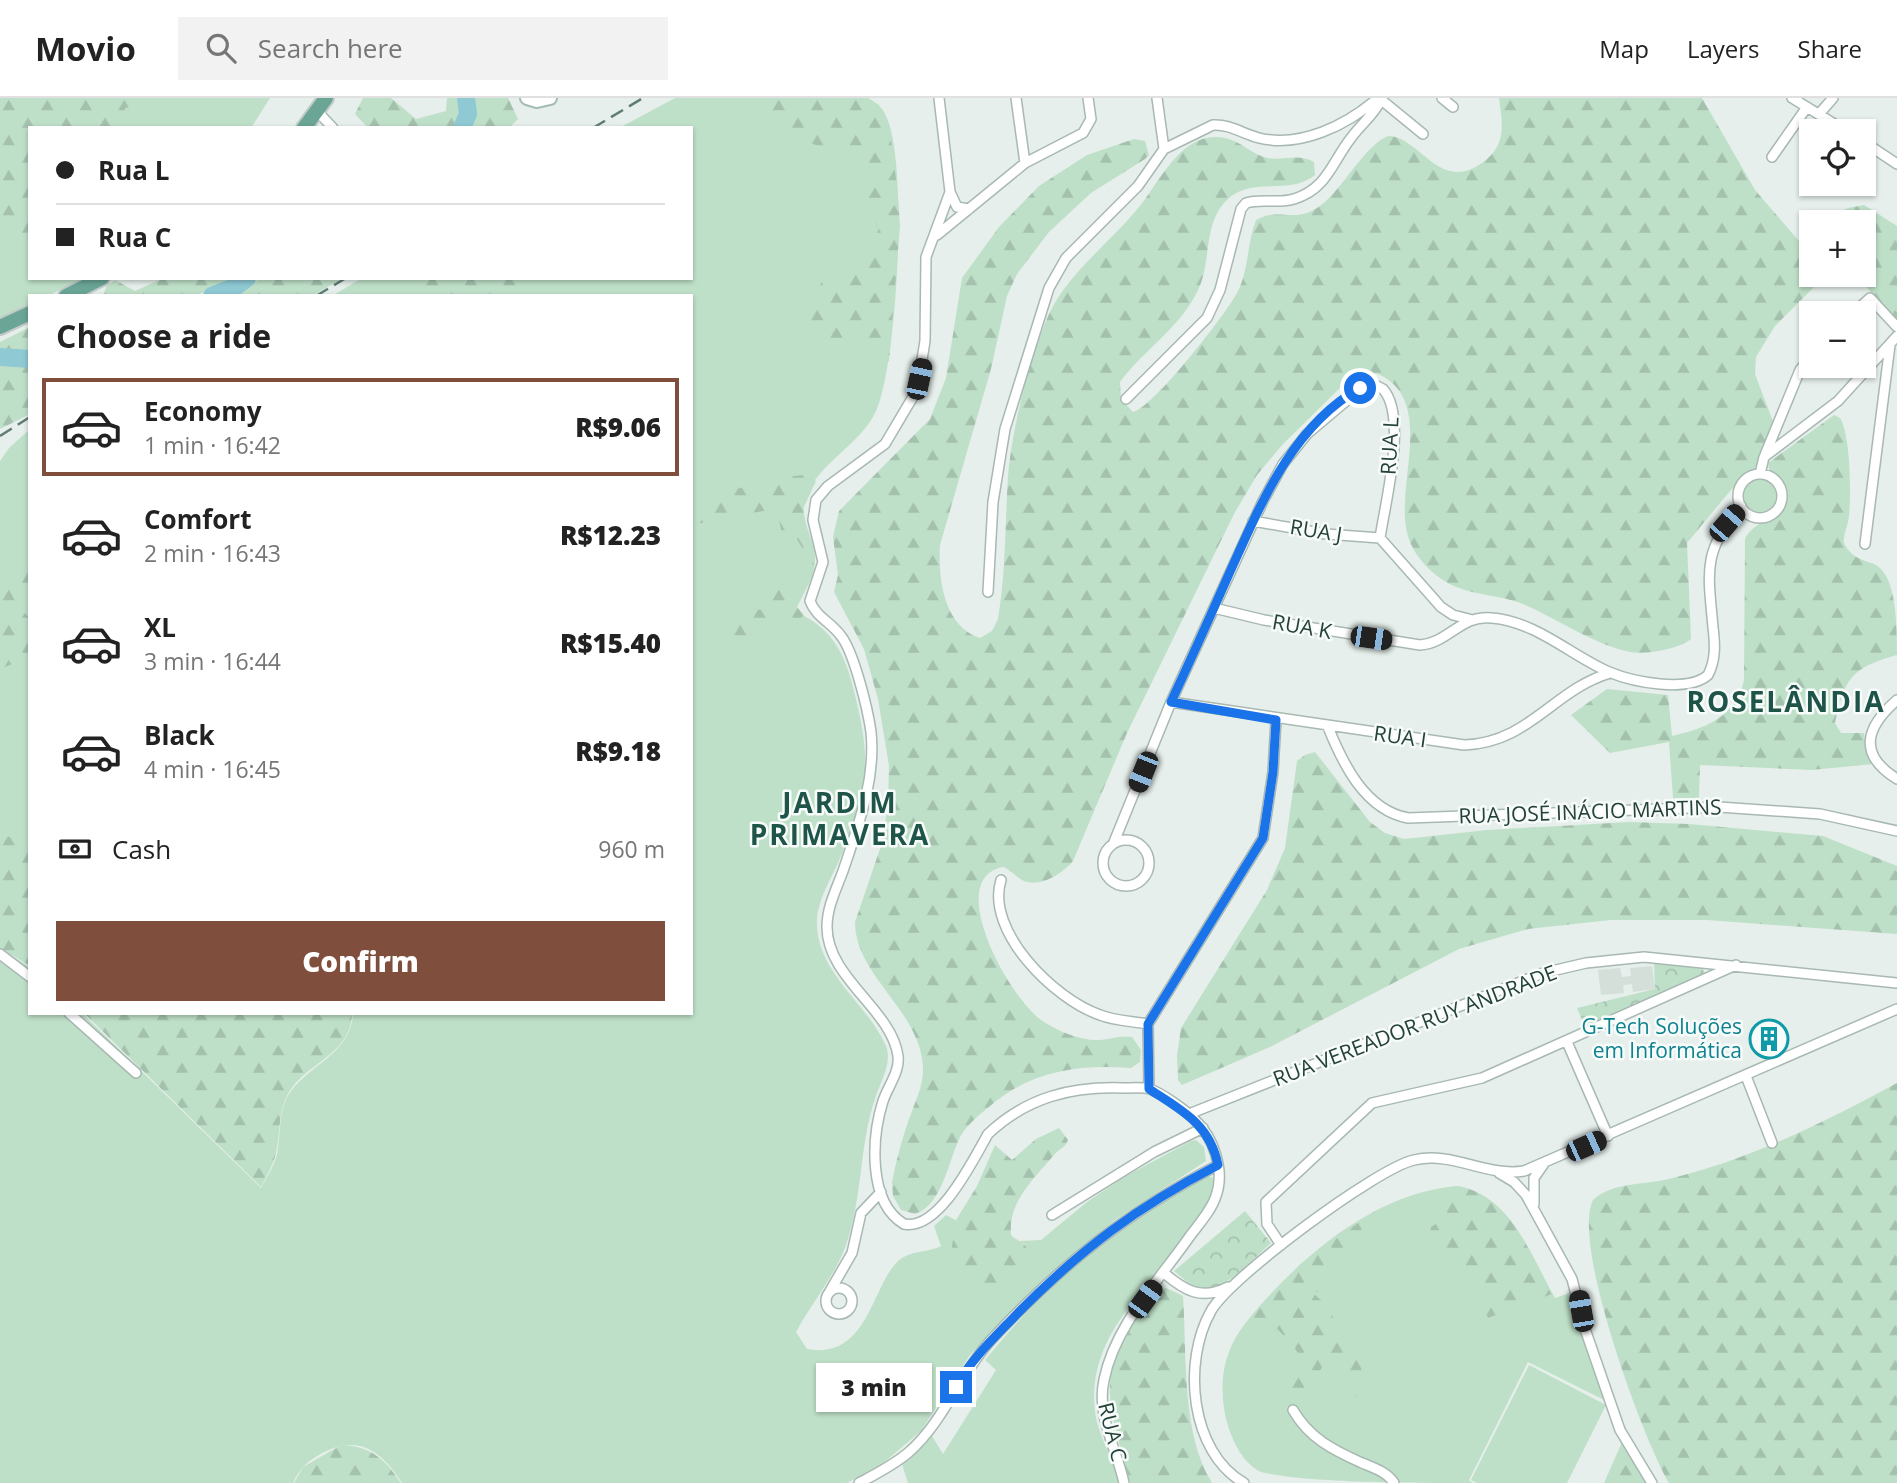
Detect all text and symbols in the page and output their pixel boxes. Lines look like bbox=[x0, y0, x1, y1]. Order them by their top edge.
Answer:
search box bbox=[178, 17, 668, 80]
text: Movio bbox=[35, 26, 136, 71]
icon: search bbox=[202, 29, 240, 67]
text: Search here bbox=[258, 30, 403, 66]
text: Map bbox=[1599, 32, 1649, 65]
text: Layers bbox=[1687, 32, 1760, 65]
text: Share bbox=[1798, 32, 1862, 65]
map controls bbox=[1799, 119, 1876, 378]
button: locate bbox=[1799, 119, 1876, 196]
text: Rua L bbox=[98, 152, 169, 188]
button: + bbox=[1799, 210, 1876, 287]
text: Rua C bbox=[98, 219, 171, 255]
button: − bbox=[1799, 301, 1876, 378]
text: Choose a ride bbox=[56, 314, 271, 357]
car bbox=[905, 356, 934, 402]
route start bbox=[1344, 372, 1376, 404]
text: Economy bbox=[144, 393, 262, 429]
icon: car bbox=[60, 396, 123, 459]
text: R$9.06 bbox=[575, 409, 661, 445]
street label: RUA L bbox=[1374, 416, 1405, 476]
text: 1 min · 16:42 bbox=[144, 429, 281, 461]
car bbox=[1706, 500, 1749, 546]
text: Comfort bbox=[144, 501, 251, 537]
icon: car bbox=[60, 504, 123, 567]
street label: RUA J bbox=[1288, 512, 1344, 548]
text: R$12.23 bbox=[560, 517, 661, 553]
text: 2 min · 16:43 bbox=[144, 537, 281, 569]
street label: RUA K bbox=[1270, 607, 1334, 645]
text: XL bbox=[144, 609, 176, 645]
icon: car bbox=[60, 612, 123, 675]
text: R$15.40 bbox=[560, 625, 661, 661]
car bbox=[1349, 625, 1394, 651]
text: 3 min · 16:44 bbox=[144, 645, 281, 677]
district label: ROSELÂNDIA bbox=[1686, 682, 1886, 720]
text: Black bbox=[144, 717, 215, 753]
street label: RUA I bbox=[1372, 718, 1428, 754]
icon: car bbox=[60, 720, 123, 783]
text: R$9.18 bbox=[575, 733, 661, 769]
car bbox=[1126, 749, 1161, 795]
text: 4 min · 16:45 bbox=[144, 753, 281, 785]
district label: JARDIM PRIMAVERA bbox=[750, 783, 930, 853]
street label: RUA JOSÉ INÁCIO MARTINS bbox=[1458, 792, 1722, 830]
icon: cash bbox=[56, 830, 94, 868]
text: Cash bbox=[112, 831, 171, 867]
text: 960 m bbox=[598, 833, 665, 865]
button: Confirm bbox=[56, 921, 665, 1001]
street label: RUA VEREADOR RUY ANDRADE bbox=[1269, 958, 1561, 1092]
place label: G-Tech Soluções em Informática bbox=[1581, 1012, 1742, 1064]
building icon: G-Tech Soluções em Informática bbox=[1748, 1018, 1790, 1060]
car bbox=[1563, 1128, 1610, 1164]
car bbox=[1125, 1276, 1166, 1322]
car bbox=[1568, 1288, 1595, 1334]
callout: 3 min bbox=[816, 1362, 932, 1412]
text: 3 min bbox=[841, 1371, 907, 1403]
route end bbox=[940, 1371, 972, 1403]
street label: RUA C bbox=[1092, 1399, 1134, 1464]

